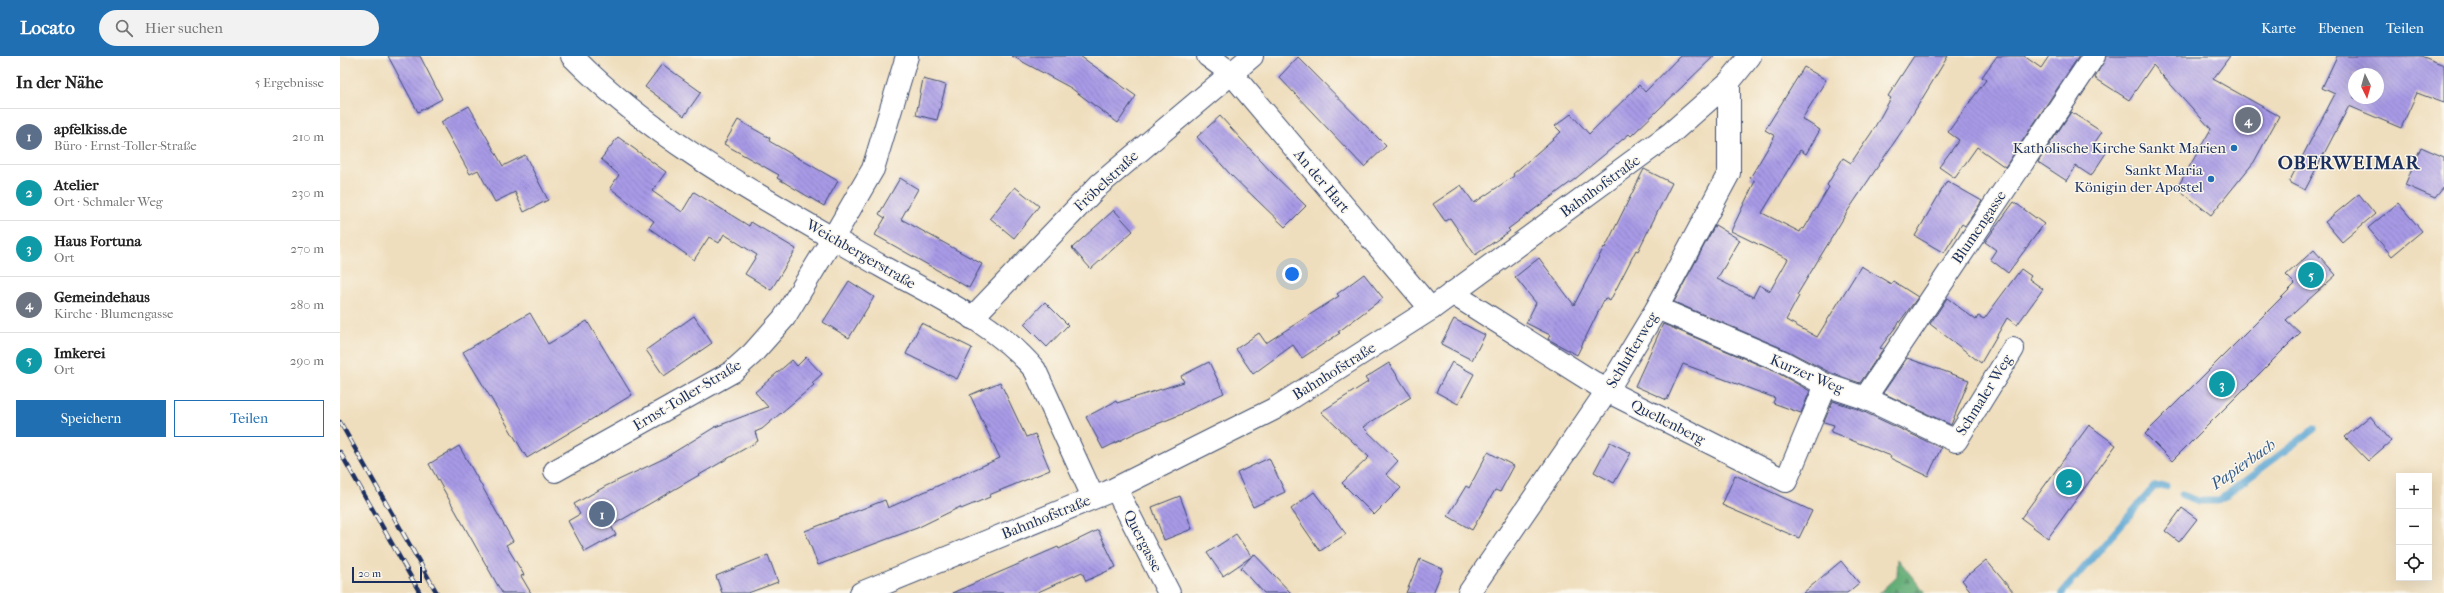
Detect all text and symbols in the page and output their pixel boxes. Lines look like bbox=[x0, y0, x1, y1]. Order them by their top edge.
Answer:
search box bbox=[99, 10, 379, 46]
text: Locato bbox=[20, 17, 75, 39]
icon: search bbox=[113, 17, 135, 39]
text: Hier suchen bbox=[145, 19, 223, 37]
text: Karte bbox=[2261, 20, 2296, 37]
text: Ebenen bbox=[2318, 20, 2364, 37]
text: Teilen bbox=[2386, 20, 2424, 37]
north arrow bbox=[2348, 68, 2384, 104]
text: In der Nähe bbox=[16, 72, 103, 92]
text: 5 Ergebnisse bbox=[255, 75, 324, 90]
pin: 4 bbox=[2235, 105, 2261, 135]
text: apfelkiss.de bbox=[54, 120, 127, 138]
text: 1 bbox=[27, 129, 31, 144]
text: 210 m bbox=[292, 129, 324, 144]
text: Büro · Ernst-Toller-Straße bbox=[54, 138, 197, 153]
place label: Katholische Kirche Sankt Marien bbox=[2013, 139, 2226, 157]
marker: Katholische Kirche Sankt Marien bbox=[2229, 143, 2239, 153]
street label: An der Hart bbox=[1290, 145, 1354, 217]
street label: Fröbelstraße bbox=[1070, 146, 1142, 215]
street label: Bahnhofstraße bbox=[1556, 151, 1644, 221]
district label: OBERWEIMAR bbox=[2278, 152, 2420, 174]
place label: Sankt Maria Königin der Apostel bbox=[2074, 161, 2204, 196]
marker: Sankt Maria Königin der Apostel bbox=[2206, 174, 2216, 184]
text: Atelier bbox=[54, 176, 99, 194]
text: 2 bbox=[26, 185, 32, 200]
text: 230 m bbox=[291, 185, 324, 200]
street label: Blumengasse bbox=[1948, 187, 2010, 267]
text: Ort · Schmaler Weg bbox=[54, 194, 163, 209]
street label: Weichbergerstraße bbox=[802, 215, 920, 293]
text: Haus Fortuna bbox=[54, 232, 141, 250]
text: 3 bbox=[26, 241, 32, 256]
text: 270 m bbox=[290, 241, 324, 256]
text: Ort bbox=[54, 250, 75, 265]
pin: 5 bbox=[2298, 260, 2324, 290]
your location bbox=[1282, 264, 1302, 284]
text: Gemeindehaus bbox=[54, 288, 150, 306]
text: 4 bbox=[25, 297, 33, 312]
text: 280 m bbox=[290, 297, 324, 312]
text: Kirche · Blumengasse bbox=[54, 306, 173, 321]
street label: Schlufterweg bbox=[1602, 308, 1662, 391]
street label: Bahnhofstraße bbox=[1289, 338, 1379, 404]
text: Imkerei bbox=[54, 344, 105, 362]
street label: Kurzer Weg bbox=[1767, 350, 1847, 398]
street label: Schmaler Weg bbox=[1952, 350, 2017, 439]
text: 5 bbox=[26, 353, 32, 368]
text: 290 m bbox=[290, 353, 324, 368]
street label: Ernst-Toller-Straße bbox=[630, 355, 745, 434]
text: Ort bbox=[54, 362, 75, 377]
pin: 3 bbox=[2209, 369, 2235, 399]
street label: Quellenberg bbox=[1628, 396, 1709, 449]
button: Speichern bbox=[16, 400, 166, 437]
button: Teilen bbox=[174, 400, 324, 437]
water label: Papierbach bbox=[2206, 435, 2279, 494]
pin: 2 bbox=[2056, 467, 2082, 497]
map controls bbox=[2396, 473, 2432, 581]
button: + bbox=[2396, 473, 2432, 509]
street label: Bahnhofstraße bbox=[999, 491, 1094, 543]
pin: 1 bbox=[589, 499, 615, 529]
street label: Quergasse bbox=[1120, 507, 1167, 576]
button: − bbox=[2396, 509, 2432, 545]
button: locate bbox=[2396, 545, 2432, 581]
scale bar bbox=[352, 565, 422, 584]
text: 20 m bbox=[358, 567, 381, 580]

